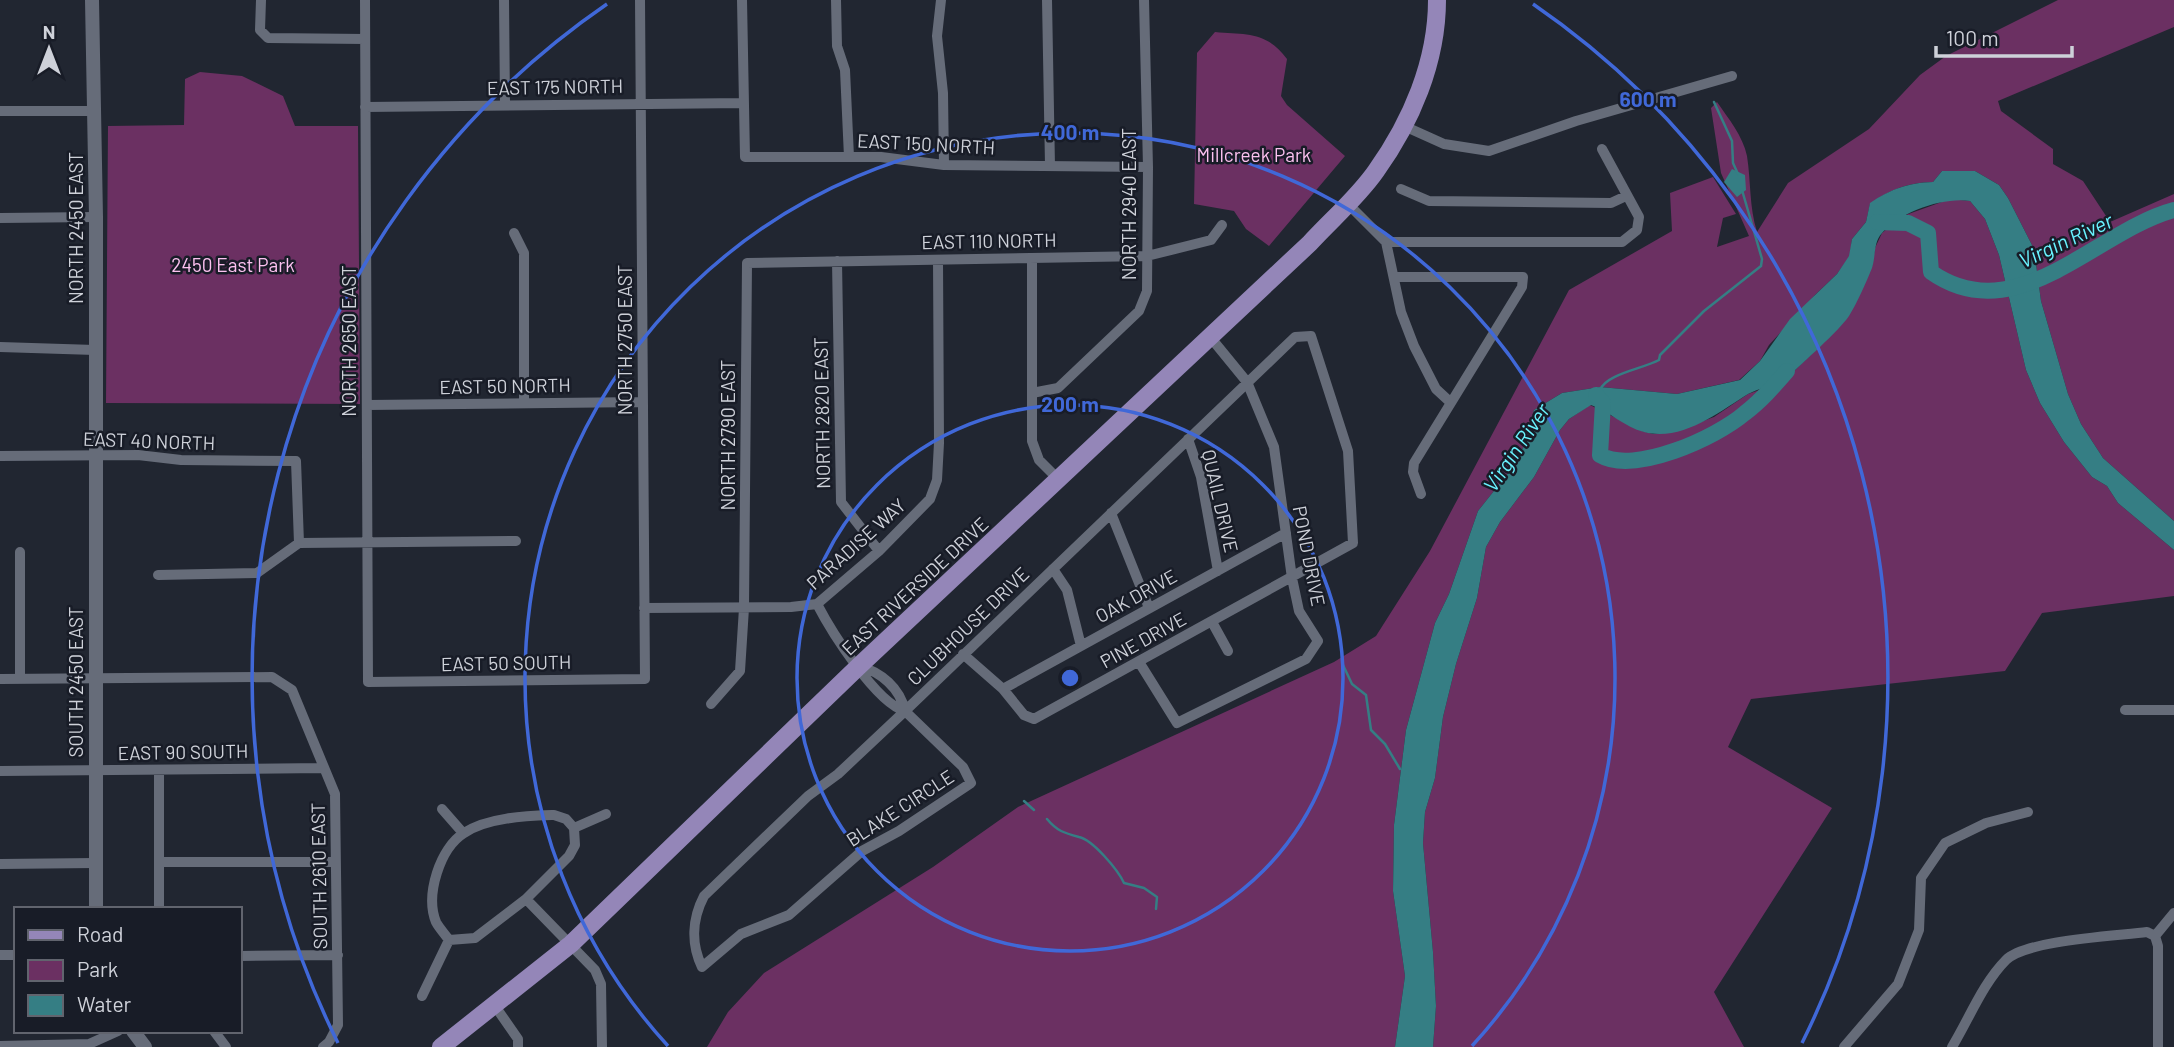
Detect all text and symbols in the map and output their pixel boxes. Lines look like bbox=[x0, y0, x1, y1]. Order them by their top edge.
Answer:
north arrow bbox=[14, 14, 84, 84]
scale bar bbox=[1936, 14, 2072, 58]
text: N bbox=[43, 20, 55, 43]
text: 100 m bbox=[1946, 25, 1999, 50]
street label: EAST 175 NORTH bbox=[487, 74, 623, 99]
text: 600 m bbox=[1620, 86, 1676, 111]
text: 400 m bbox=[1041, 119, 1099, 144]
street label: EAST 150 NORTH bbox=[856, 128, 996, 159]
street label: NORTH 2940 EAST bbox=[1117, 128, 1140, 280]
park label: Millcreek Park bbox=[1197, 143, 1311, 166]
street label: NORTH 2450 EAST bbox=[64, 152, 87, 304]
water label: Virgin River bbox=[2014, 207, 2117, 272]
street label: EAST 110 NORTH bbox=[921, 228, 1057, 253]
park label: 2450 East Park bbox=[171, 253, 295, 276]
street label: NORTH 2650 EAST bbox=[337, 265, 360, 417]
street label: NORTH 2750 EAST bbox=[613, 265, 636, 415]
street label: NORTH 2820 EAST bbox=[809, 337, 834, 489]
street label: NORTH 2790 EAST bbox=[716, 360, 739, 510]
street label: EAST 50 NORTH bbox=[439, 373, 571, 398]
text: 200 m bbox=[1041, 391, 1099, 416]
water label: Virgin River bbox=[1477, 398, 1555, 496]
street label: EAST 40 NORTH bbox=[83, 427, 215, 454]
street label: QUAIL DRIVE bbox=[1197, 447, 1243, 555]
street label: PARADISE WAY bbox=[801, 493, 910, 594]
street label: POND DRIVE bbox=[1288, 504, 1331, 608]
street label: EAST RIVERSIDE DRIVE bbox=[837, 512, 993, 660]
street label: CLUBHOUSE DRIVE bbox=[902, 562, 1033, 690]
street label: OAK DRIVE bbox=[1091, 564, 1180, 627]
street label: SOUTH 2450 EAST bbox=[64, 606, 87, 758]
street label: PINE DRIVE bbox=[1096, 607, 1190, 673]
street label: EAST 50 SOUTH bbox=[441, 650, 571, 675]
centre of rings bbox=[1058, 666, 1082, 690]
street label: EAST 90 SOUTH bbox=[118, 739, 248, 764]
street label: BLAKE CIRCLE bbox=[842, 764, 958, 851]
street label: SOUTH 2610 EAST bbox=[306, 802, 331, 950]
legend bbox=[14, 907, 242, 1033]
text: Road bbox=[77, 921, 123, 946]
text: Park bbox=[77, 956, 118, 981]
text: Water bbox=[77, 991, 132, 1016]

